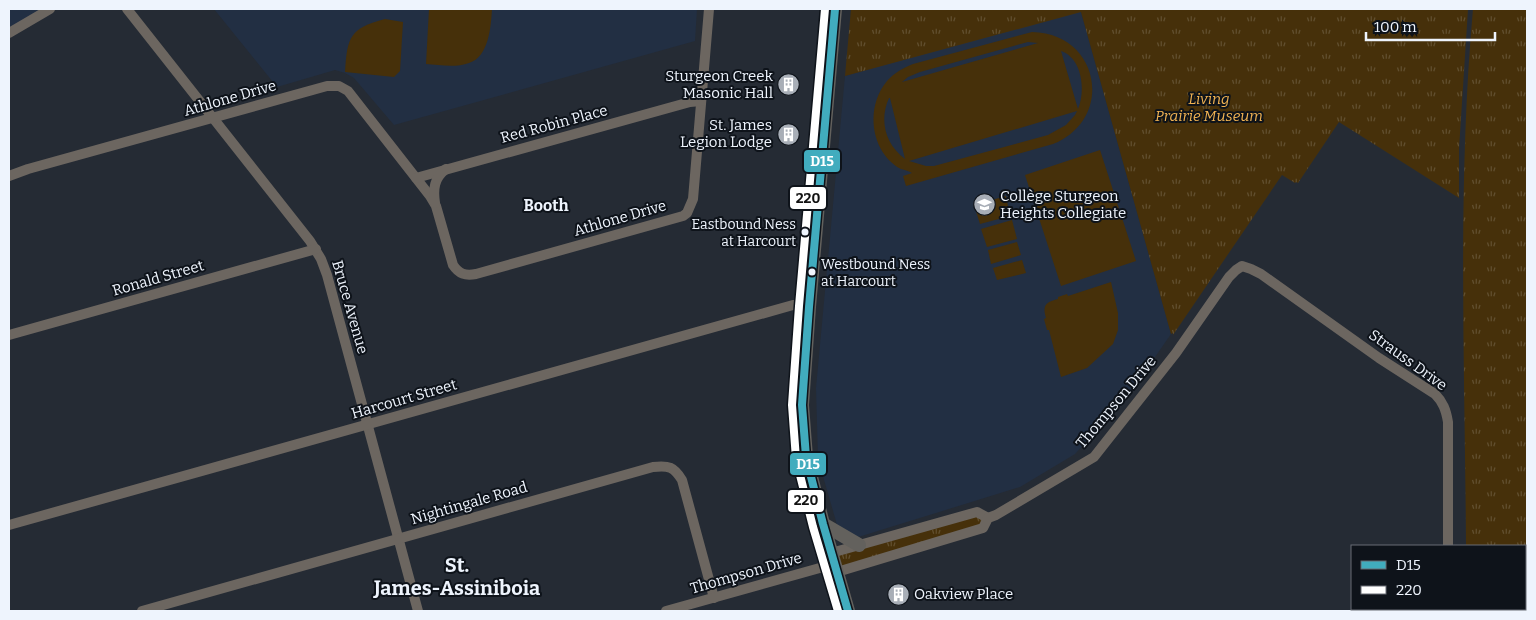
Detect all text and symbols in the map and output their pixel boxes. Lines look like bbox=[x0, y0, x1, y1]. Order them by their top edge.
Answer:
scale bar bbox=[1366, 10, 1495, 42]
text: 100 m bbox=[1374, 18, 1417, 36]
place label: Sturgeon Creek Masonic Hall bbox=[665, 67, 773, 102]
building icon: Sturgeon Creek Masonic Hall bbox=[777, 73, 801, 97]
street label: Athlone Drive bbox=[182, 76, 278, 120]
park label: Living Prairie Museum bbox=[1155, 90, 1263, 125]
street label: Red Robin Place bbox=[498, 101, 610, 147]
place label: St. James Legion Lodge bbox=[680, 116, 772, 151]
building icon: St. James Legion Lodge bbox=[776, 122, 800, 146]
line badge: D15 bbox=[803, 149, 841, 173]
text: D15 bbox=[810, 153, 834, 170]
line badge: 220 bbox=[789, 186, 827, 210]
place label: Collège Sturgeon Heights Collegiate bbox=[1000, 187, 1126, 222]
text: 220 bbox=[796, 190, 820, 207]
school or university icon: Collège Sturgeon Heights Collegiate bbox=[972, 193, 996, 217]
district label: Booth bbox=[523, 196, 569, 215]
street label: Athlone Drive bbox=[572, 196, 668, 240]
place label: Eastbound Ness at Harcourt bbox=[692, 216, 796, 250]
marker: Eastbound Ness at Harcourt bbox=[800, 227, 810, 237]
street label: Ronald Street bbox=[110, 256, 206, 300]
place label: Westbound Ness at Harcourt bbox=[821, 256, 930, 290]
street label: Bruce Avenue bbox=[328, 258, 372, 356]
marker: Westbound Ness at Harcourt bbox=[807, 267, 817, 277]
street label: Strauss Drive bbox=[1365, 326, 1451, 394]
street label: Thompson Drive bbox=[1072, 352, 1160, 452]
street label: Harcourt Street bbox=[349, 375, 459, 423]
line badge: D15 bbox=[789, 452, 827, 476]
text: D15 bbox=[796, 456, 820, 473]
street label: Nightingale Road bbox=[409, 478, 529, 528]
line badge: 220 bbox=[787, 489, 825, 513]
text: 220 bbox=[794, 492, 818, 509]
legend bbox=[1351, 545, 1526, 610]
street label: Thompson Drive bbox=[688, 548, 804, 598]
district label: St. James-Assiniboia bbox=[373, 553, 540, 600]
text: D15 bbox=[1396, 556, 1421, 574]
text: 220 bbox=[1396, 581, 1422, 599]
building icon: Oakview Place bbox=[886, 582, 910, 606]
place label: Oakview Place bbox=[914, 585, 1013, 603]

